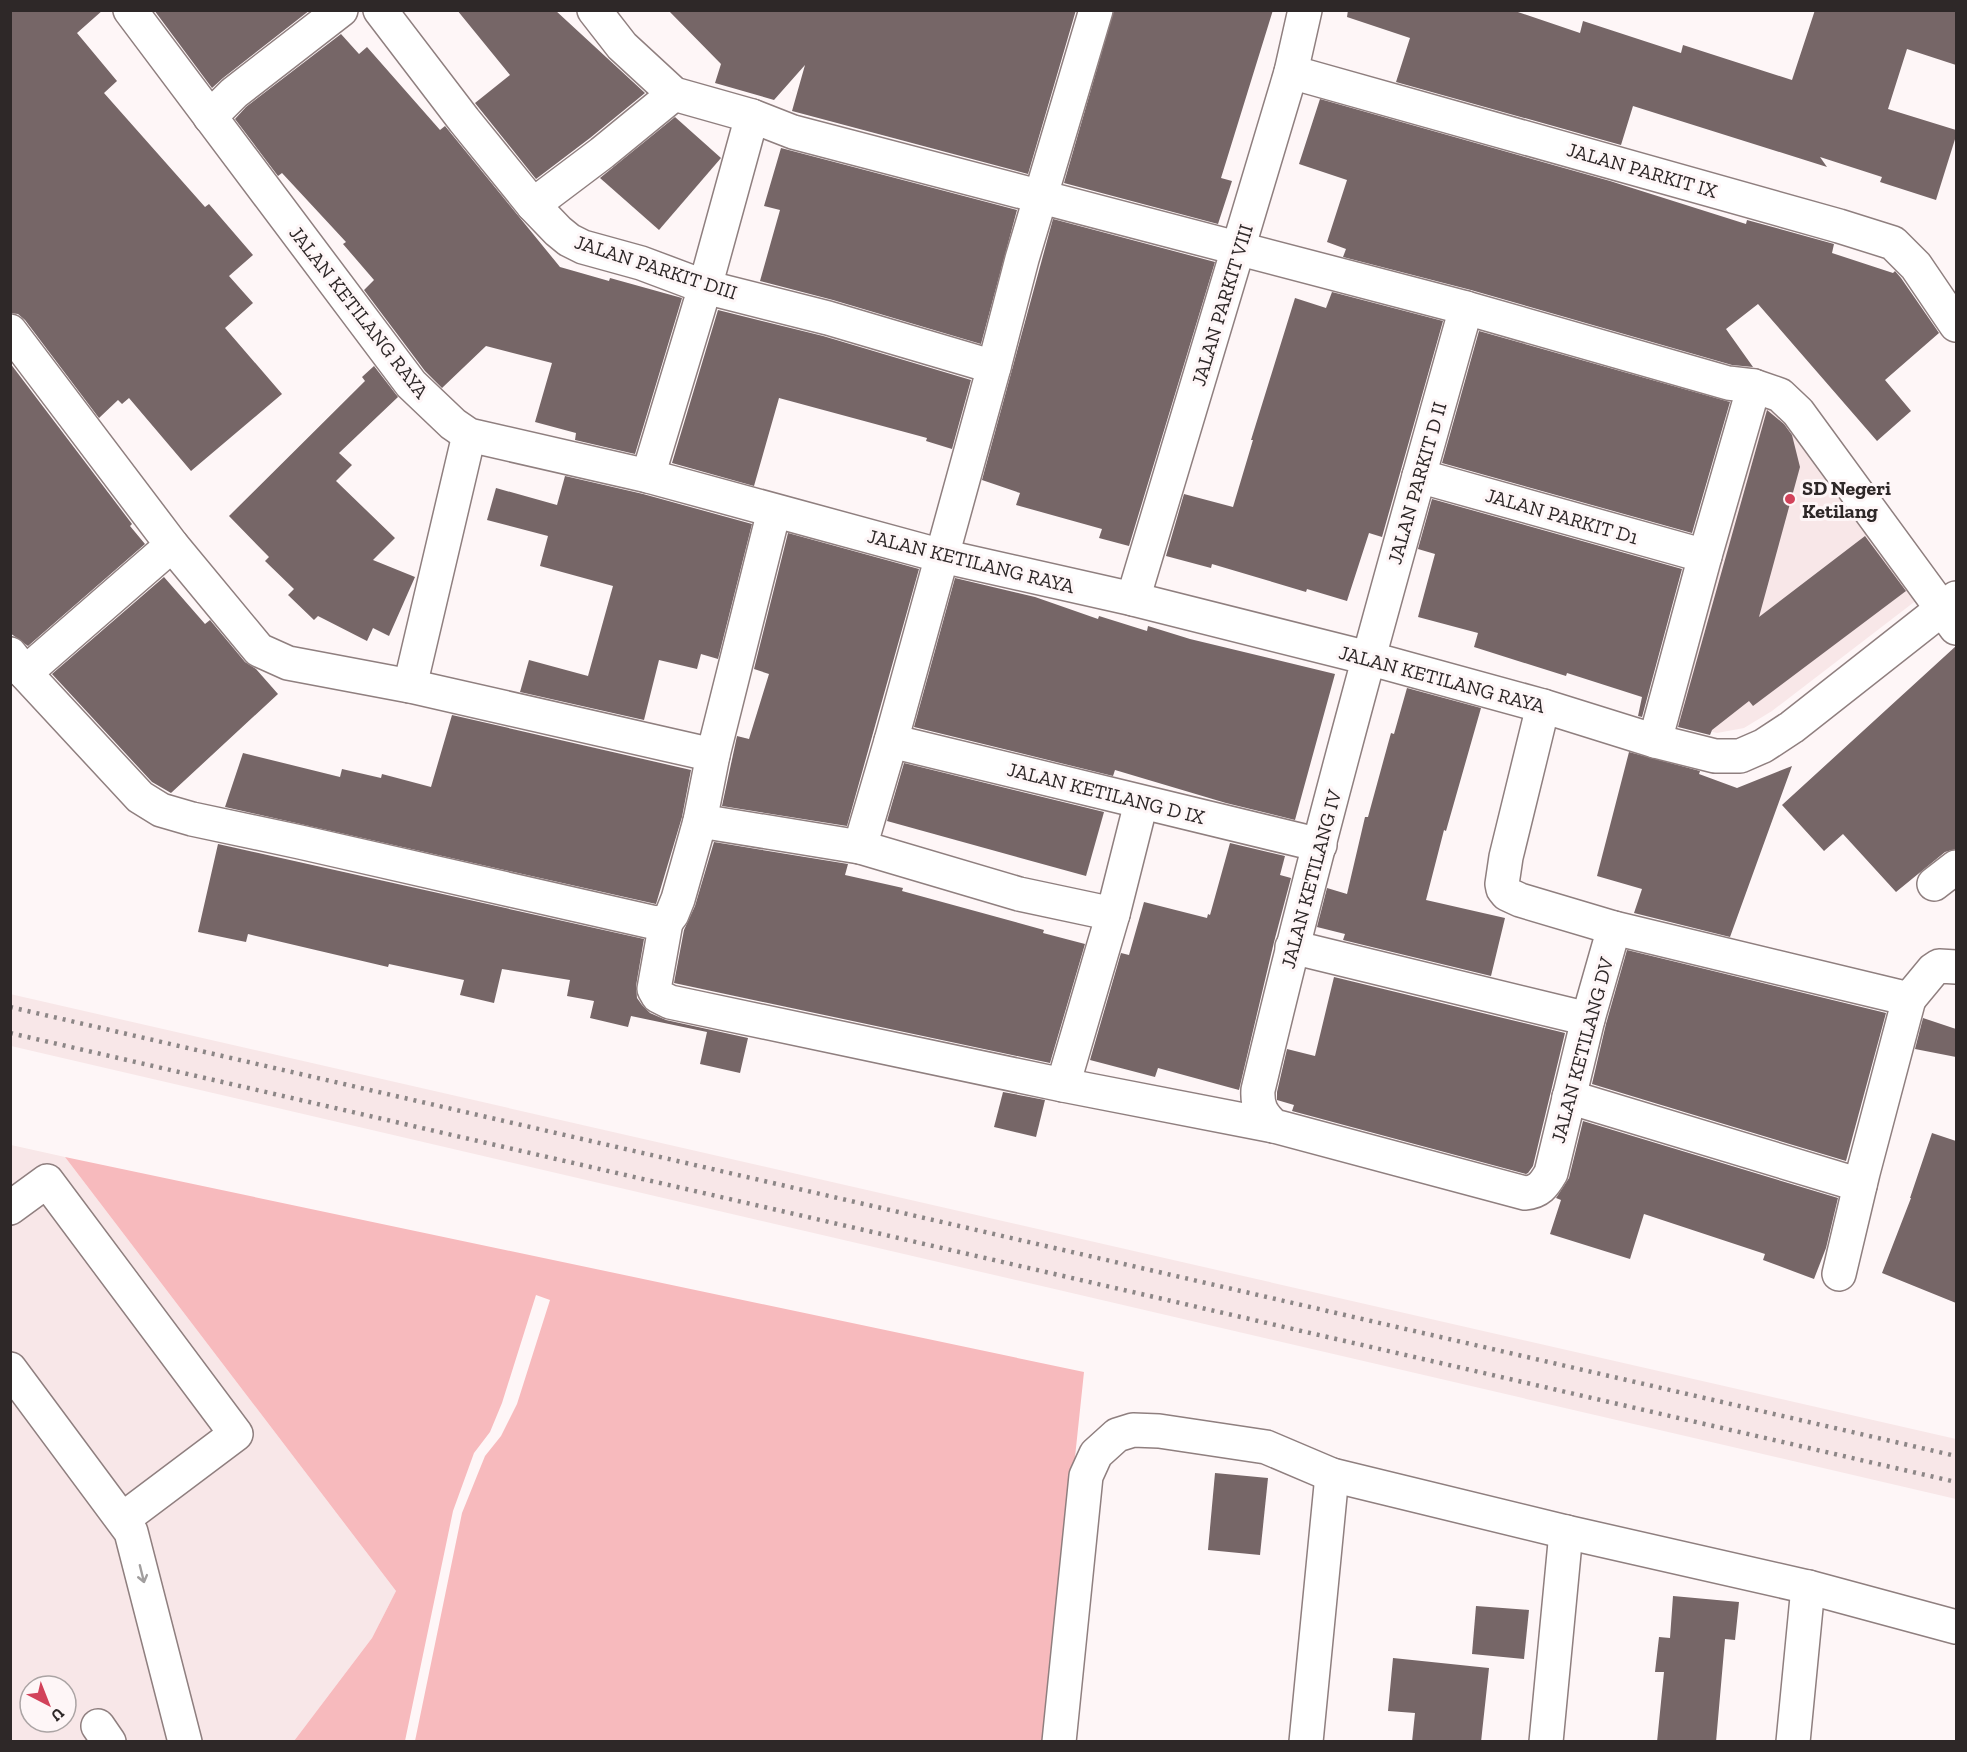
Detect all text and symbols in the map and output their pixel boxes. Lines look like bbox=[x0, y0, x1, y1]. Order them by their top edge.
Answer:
street label: JALAN PARKIT IX bbox=[1564, 137, 1720, 203]
street label: JALAN KETILANG RAYA bbox=[284, 221, 434, 404]
street label: JALAN PARKIT VIII bbox=[1186, 221, 1258, 389]
street label: JALAN PARKIT DIII bbox=[572, 229, 740, 305]
street label: JALAN PARKIT D II bbox=[1382, 399, 1452, 567]
place label: SD Negeri Ketilang bbox=[1802, 476, 1891, 523]
street label: JALAN PARKIT D1 bbox=[1483, 483, 1642, 549]
marker: SD Negeri Ketilang bbox=[1783, 492, 1797, 506]
street label: JALAN KETILANG RAYA bbox=[865, 524, 1078, 599]
street label: JALAN KETILANG RAYA bbox=[1336, 640, 1549, 718]
street label: JALAN KETILANG D IX bbox=[1005, 757, 1207, 829]
street label: JALAN KETILANG IV bbox=[1276, 787, 1346, 971]
street label: JALAN KETILANG DV bbox=[1546, 954, 1618, 1145]
one-way arrow bbox=[137, 1564, 148, 1583]
north arrow bbox=[18, 1674, 78, 1734]
text: U bbox=[47, 1704, 68, 1726]

